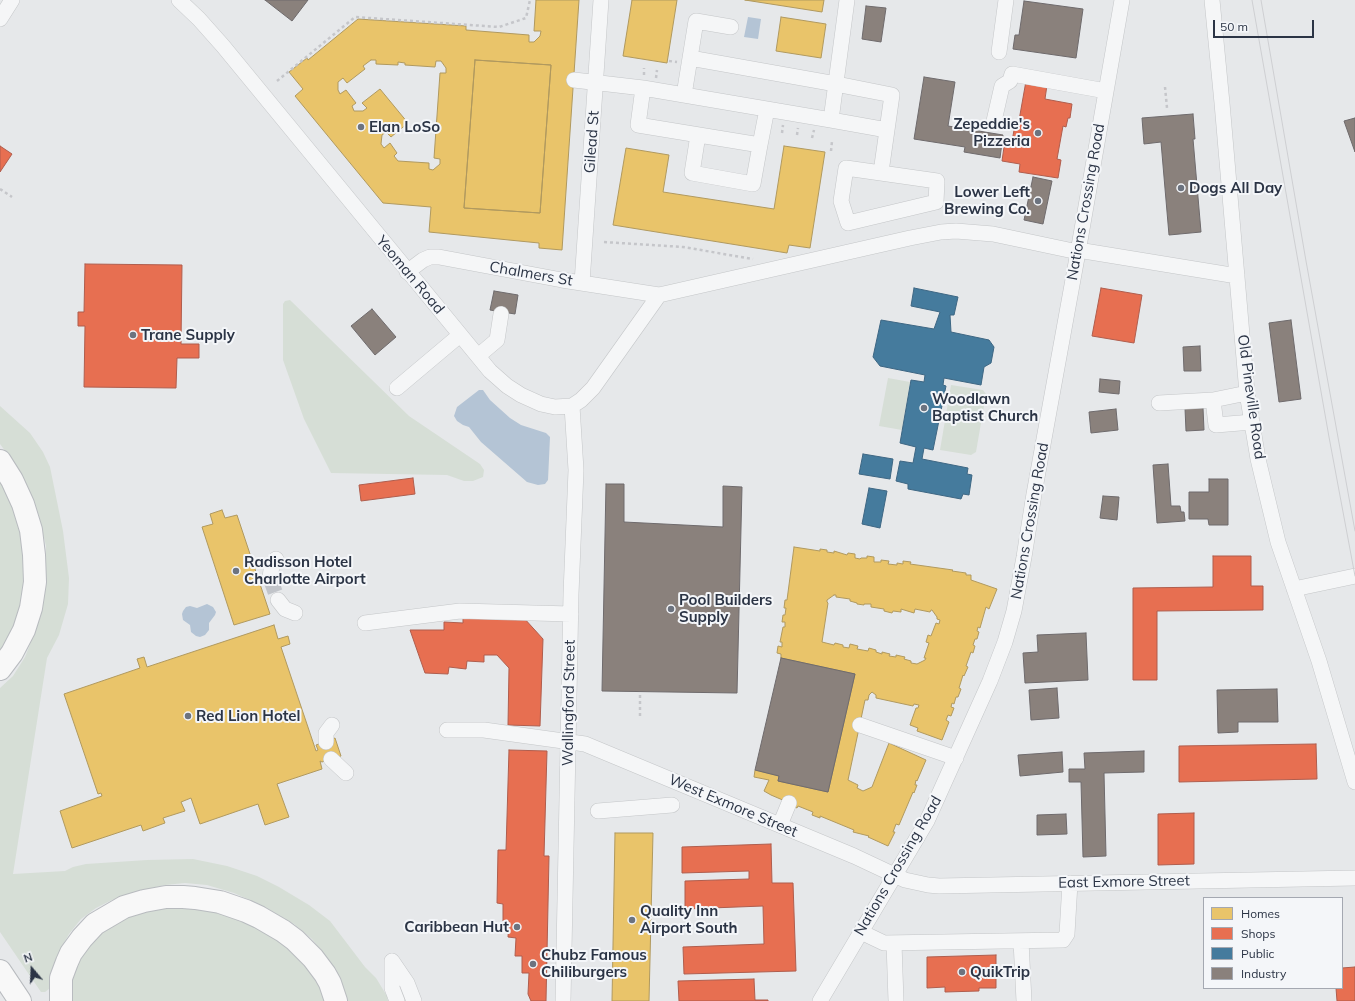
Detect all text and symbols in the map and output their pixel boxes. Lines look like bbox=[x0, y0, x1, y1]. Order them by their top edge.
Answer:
scale bar bbox=[1215, 12, 1316, 38]
text: 50 m bbox=[1220, 19, 1248, 34]
street label: Gilead St bbox=[581, 110, 603, 174]
place label: Zepeddie's Pizzeria bbox=[953, 115, 1030, 150]
place label: Elan LoSo bbox=[369, 118, 440, 136]
marker: Elan LoSo bbox=[356, 122, 366, 132]
street label: Nations Crossing Road bbox=[1063, 122, 1109, 282]
marker: Zepeddie's Pizzeria bbox=[1033, 128, 1043, 138]
place label: Dogs All Day bbox=[1189, 179, 1282, 197]
place label: Lower Left Brewing Co. bbox=[944, 183, 1030, 218]
marker: Dogs All Day bbox=[1176, 183, 1186, 193]
marker: Lower Left Brewing Co. bbox=[1033, 196, 1043, 206]
street label: Yeoman Road bbox=[372, 232, 448, 318]
street label: Chalmers St bbox=[488, 258, 574, 290]
place label: Trane Supply bbox=[141, 326, 235, 344]
marker: Trane Supply bbox=[128, 330, 138, 340]
street label: Old Pineville Road bbox=[1233, 333, 1269, 461]
place label: Woodlawn Baptist Church bbox=[932, 390, 1038, 425]
marker: Woodlawn Baptist Church bbox=[919, 403, 929, 413]
street label: Nations Crossing Road bbox=[1007, 441, 1053, 601]
place label: Radisson Hotel Charlotte Airport bbox=[244, 553, 366, 588]
marker: Radisson Hotel Charlotte Airport bbox=[231, 566, 241, 576]
place label: Pool Builders Supply bbox=[679, 591, 772, 626]
marker: Pool Builders Supply bbox=[666, 604, 676, 614]
street label: Wallingford Street bbox=[559, 640, 579, 766]
place label: Red Lion Hotel bbox=[196, 707, 300, 725]
marker: Red Lion Hotel bbox=[183, 711, 193, 721]
street label: West Exmore Street bbox=[666, 771, 800, 841]
street label: Nations Crossing Road bbox=[850, 793, 946, 939]
street label: East Exmore Street bbox=[1058, 872, 1190, 892]
legend bbox=[1203, 897, 1343, 989]
place label: Quality Inn Airport South bbox=[640, 902, 738, 937]
text: Homes bbox=[1241, 906, 1280, 921]
marker: Quality Inn Airport South bbox=[627, 915, 637, 925]
place label: Caribbean Hut bbox=[404, 918, 509, 936]
marker: Caribbean Hut bbox=[512, 922, 522, 932]
text: Shops bbox=[1241, 926, 1276, 941]
place label: Chubz Famous Chiliburgers bbox=[541, 946, 647, 981]
text: Public bbox=[1241, 946, 1275, 961]
north arrow bbox=[12, 949, 52, 989]
text: N bbox=[22, 950, 34, 966]
marker: Chubz Famous Chiliburgers bbox=[528, 959, 538, 969]
place label: QuikTrip bbox=[970, 963, 1030, 981]
text: Industry bbox=[1241, 966, 1286, 981]
marker: QuikTrip bbox=[957, 967, 967, 977]

